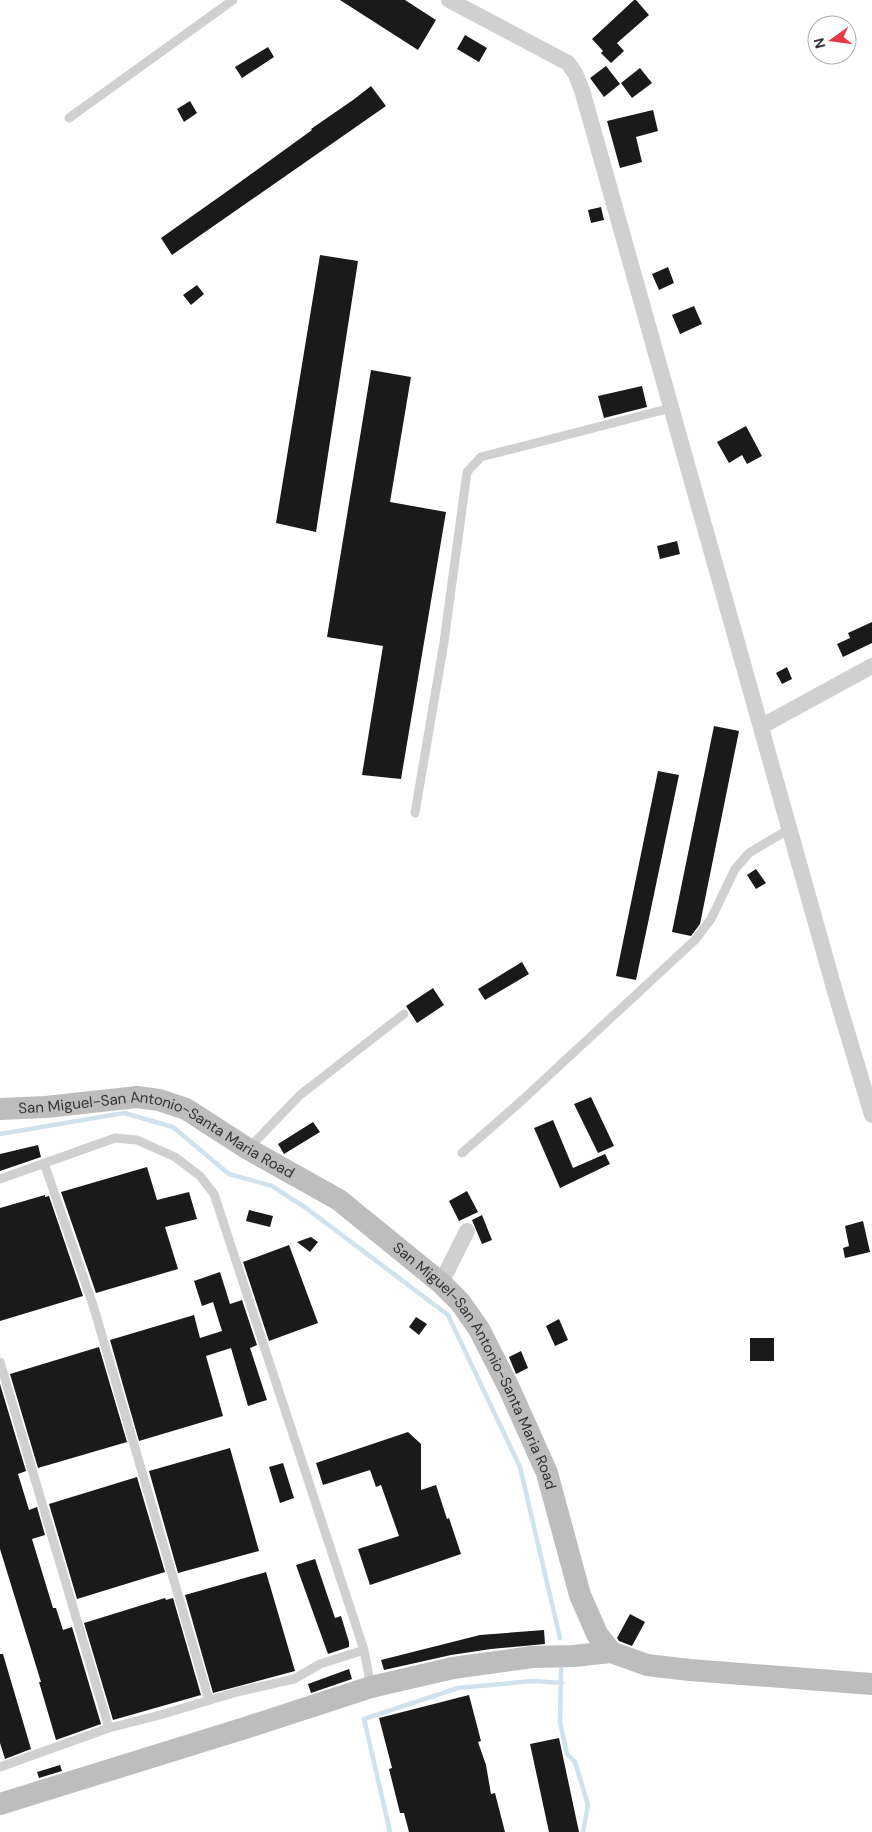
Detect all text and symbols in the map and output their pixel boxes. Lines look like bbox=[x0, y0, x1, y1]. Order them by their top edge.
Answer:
north arrow bbox=[807, 15, 857, 65]
text: N bbox=[809, 36, 829, 50]
street label: San Miguel-San Antonio-Santa Maria Road bbox=[18, 1087, 298, 1183]
street label: San Miguel-San Antonio-Santa Maria Road bbox=[389, 1238, 561, 1492]

